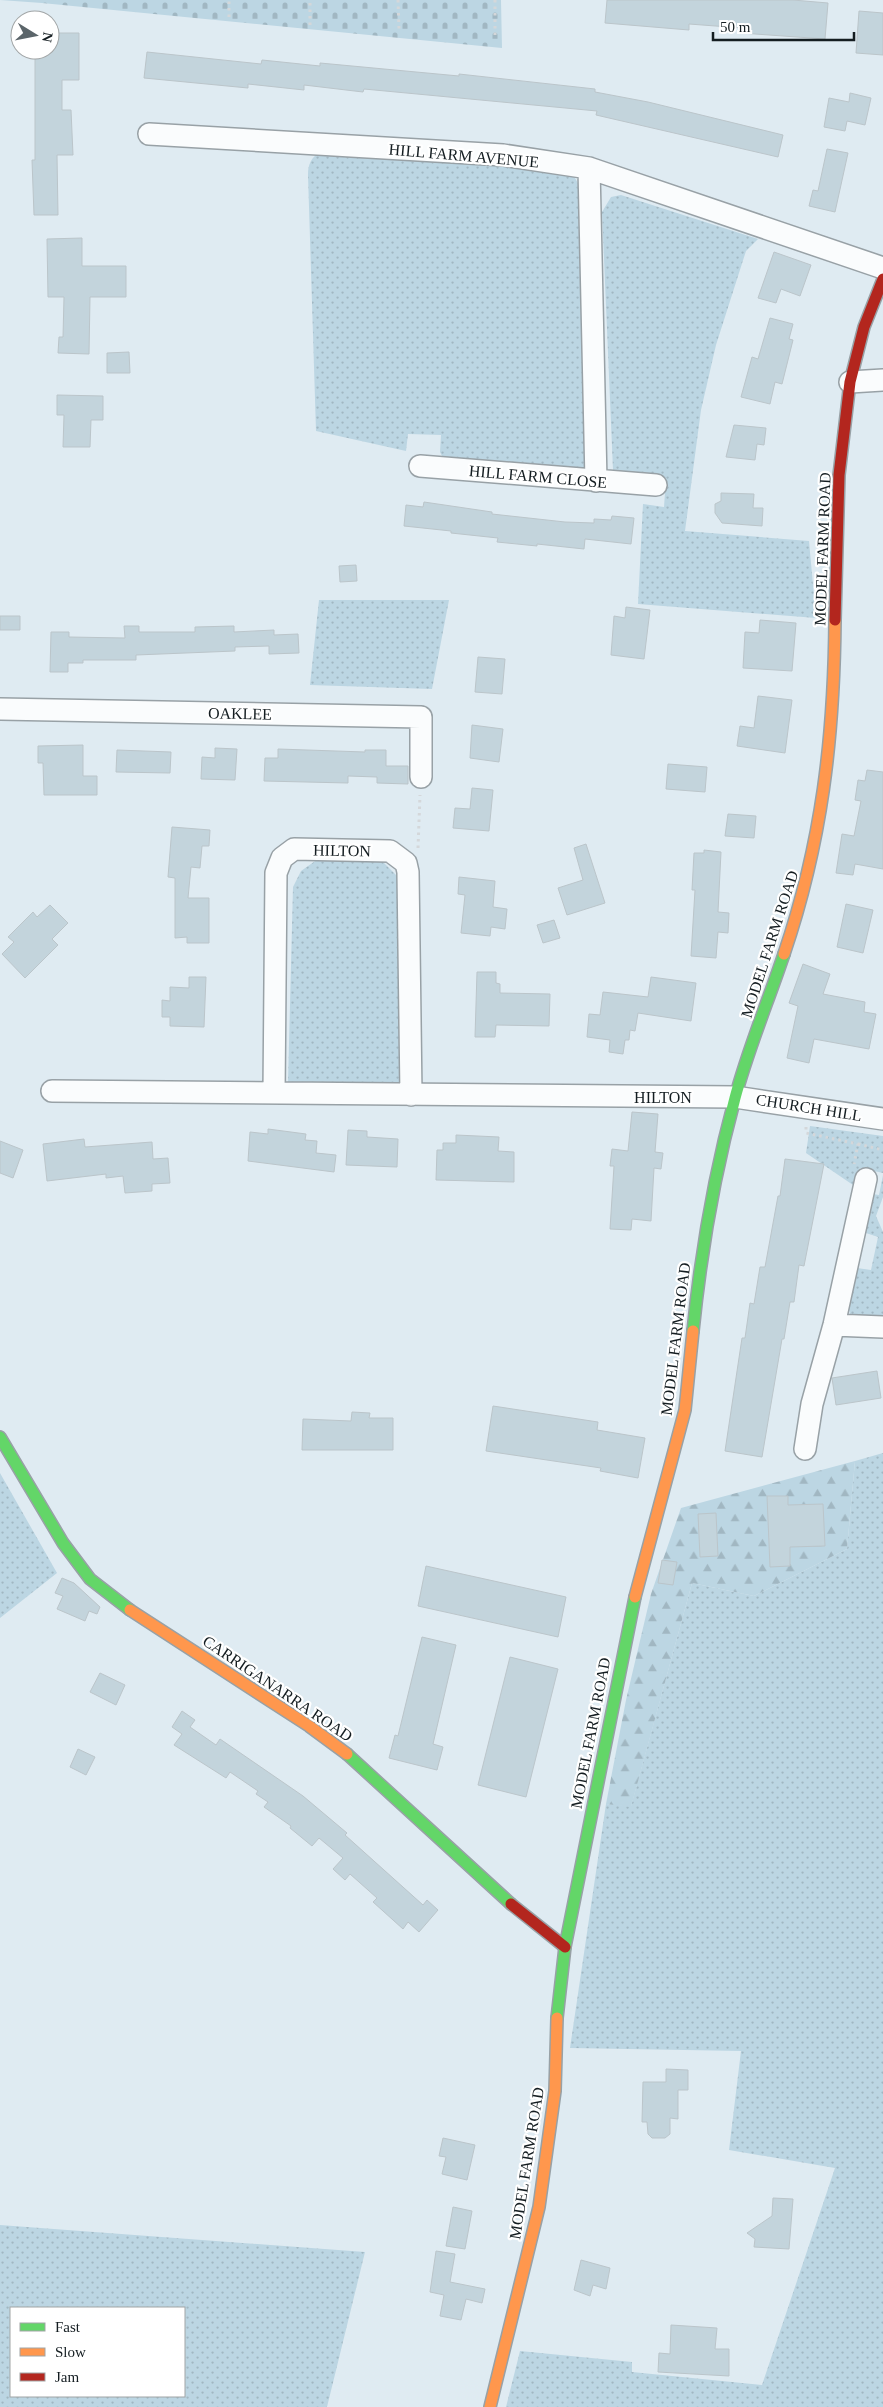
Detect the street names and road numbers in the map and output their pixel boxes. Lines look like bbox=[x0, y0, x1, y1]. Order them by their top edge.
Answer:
street label: HILL FARM AVENUE bbox=[388, 140, 540, 171]
street label: HILL FARM CLOSE bbox=[468, 462, 608, 491]
street label: MODEL FARM ROAD bbox=[811, 472, 834, 626]
street label: OAKLEE bbox=[208, 704, 272, 723]
street label: HILTON bbox=[313, 841, 371, 860]
street label: MODEL FARM ROAD bbox=[738, 868, 801, 1020]
street label: HILTON bbox=[634, 1089, 692, 1106]
street label: CHURCH HILL bbox=[755, 1091, 863, 1124]
street label: MODEL FARM ROAD bbox=[658, 1262, 693, 1416]
street label: CARRIGANARRA ROAD bbox=[200, 1632, 356, 1745]
street label: MODEL FARM ROAD bbox=[567, 1656, 614, 1810]
street label: MODEL FARM ROAD bbox=[506, 2086, 547, 2240]

